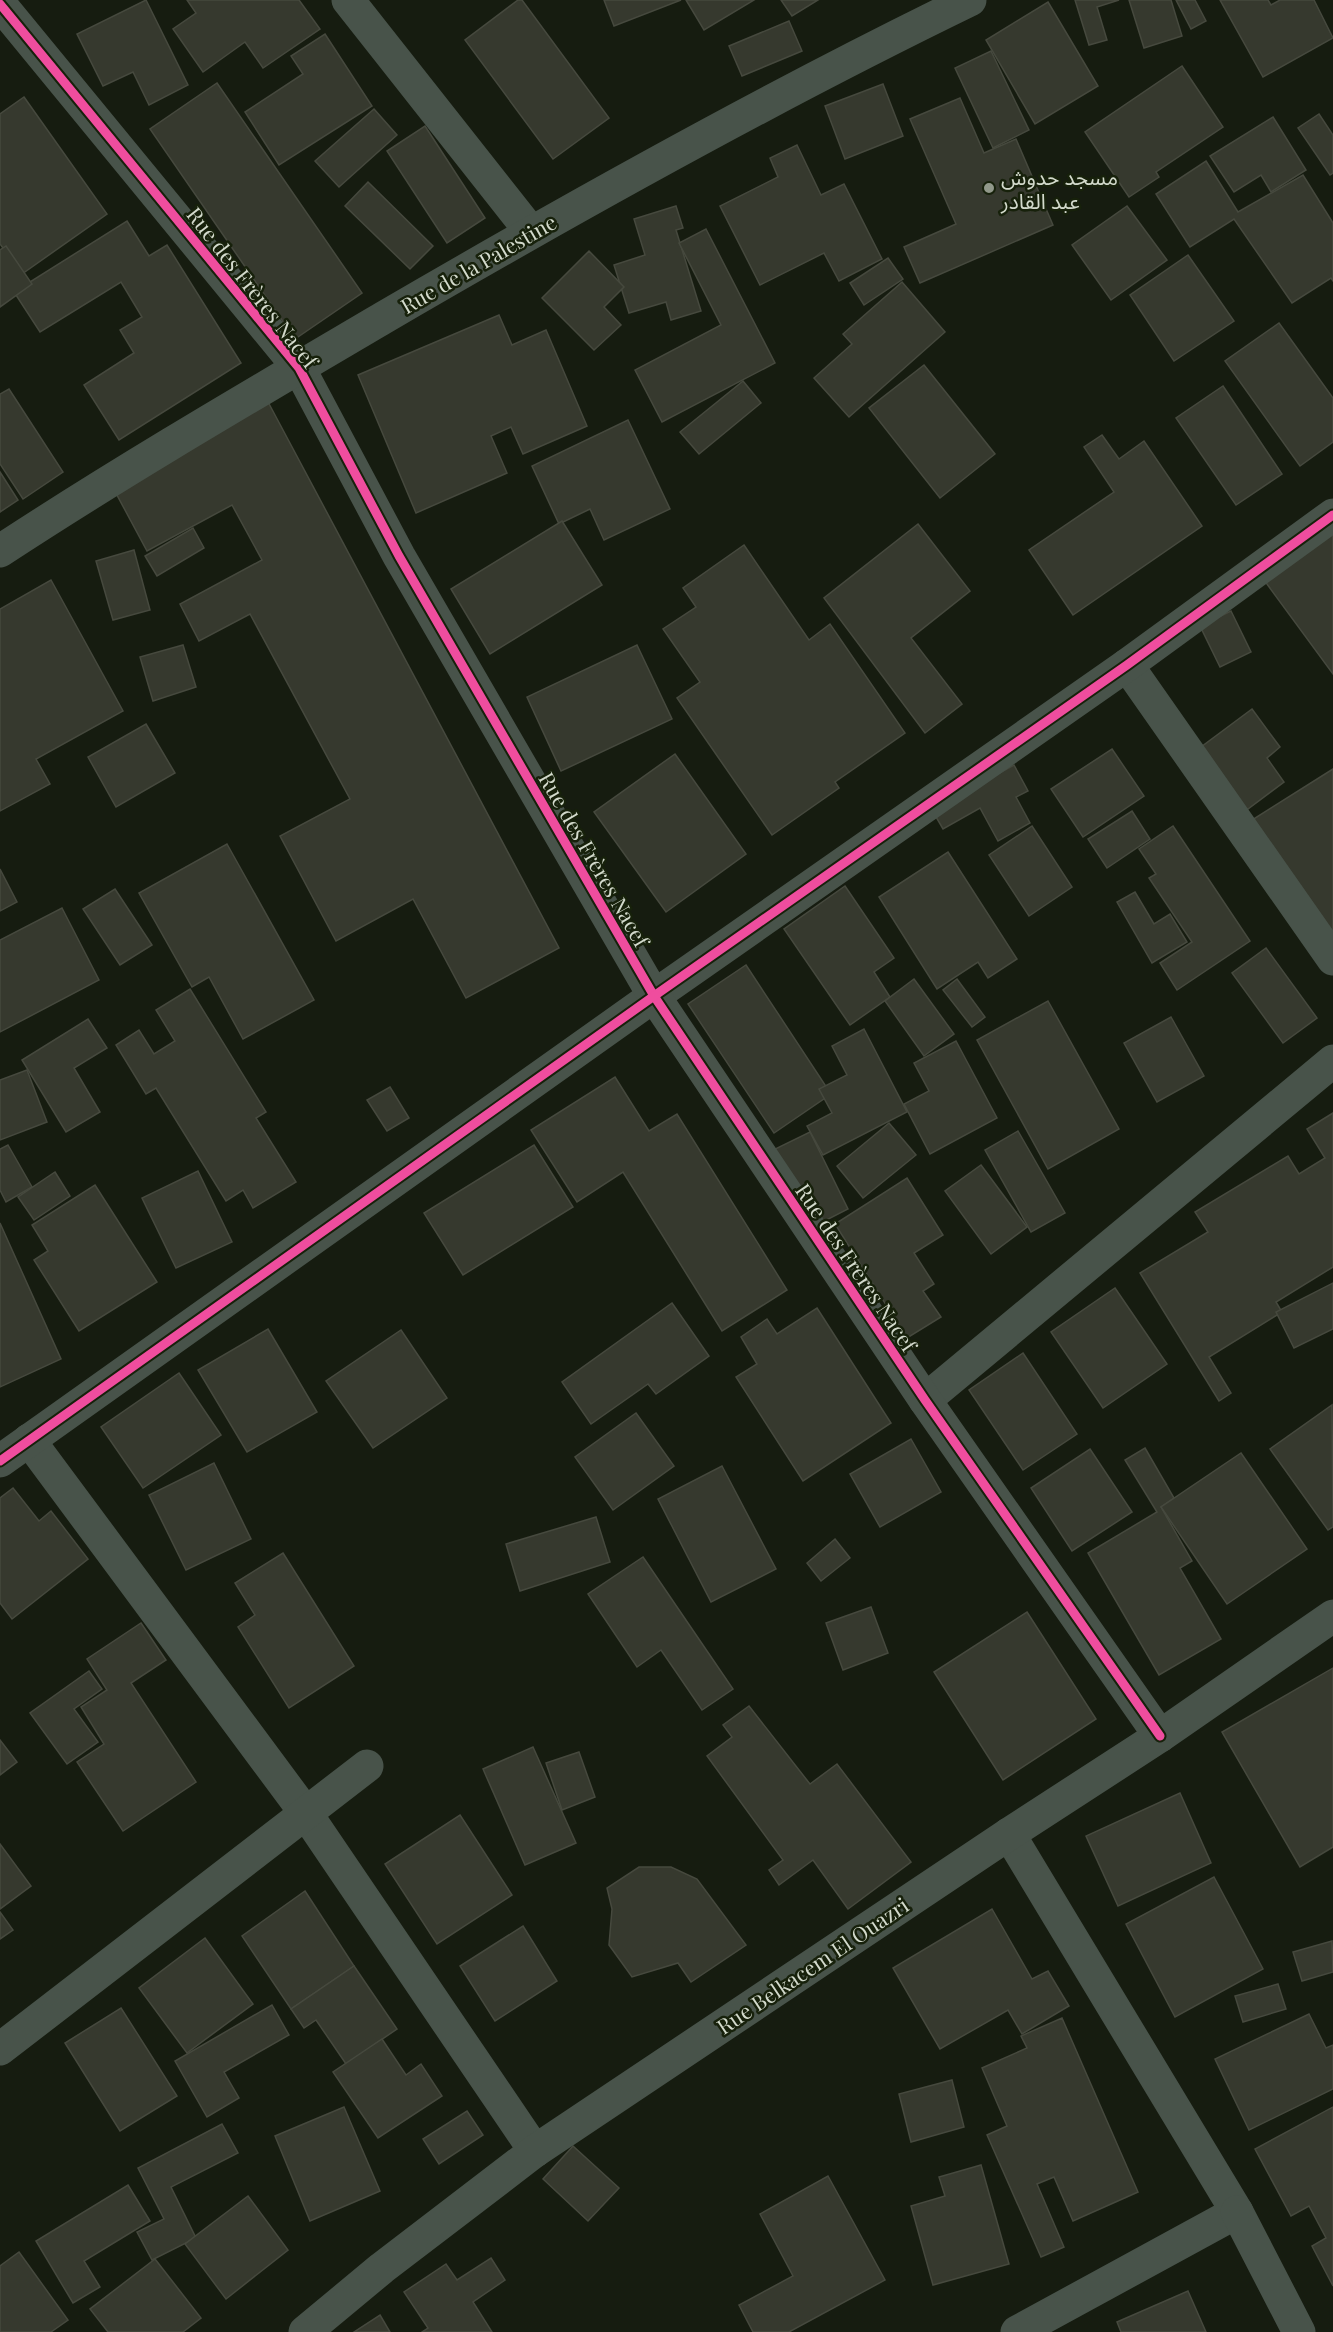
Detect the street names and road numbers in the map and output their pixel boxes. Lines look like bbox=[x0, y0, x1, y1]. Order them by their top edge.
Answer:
street label: Rue des Frères Nacef bbox=[181, 201, 326, 375]
street label: Rue de la Palestine bbox=[395, 207, 561, 319]
street label: Rue des Frères Nacef bbox=[534, 767, 657, 953]
street label: Rue des Frères Nacef bbox=[790, 1177, 925, 1358]
street label: Rue Belkacem El Ouazri bbox=[711, 1890, 913, 2040]

